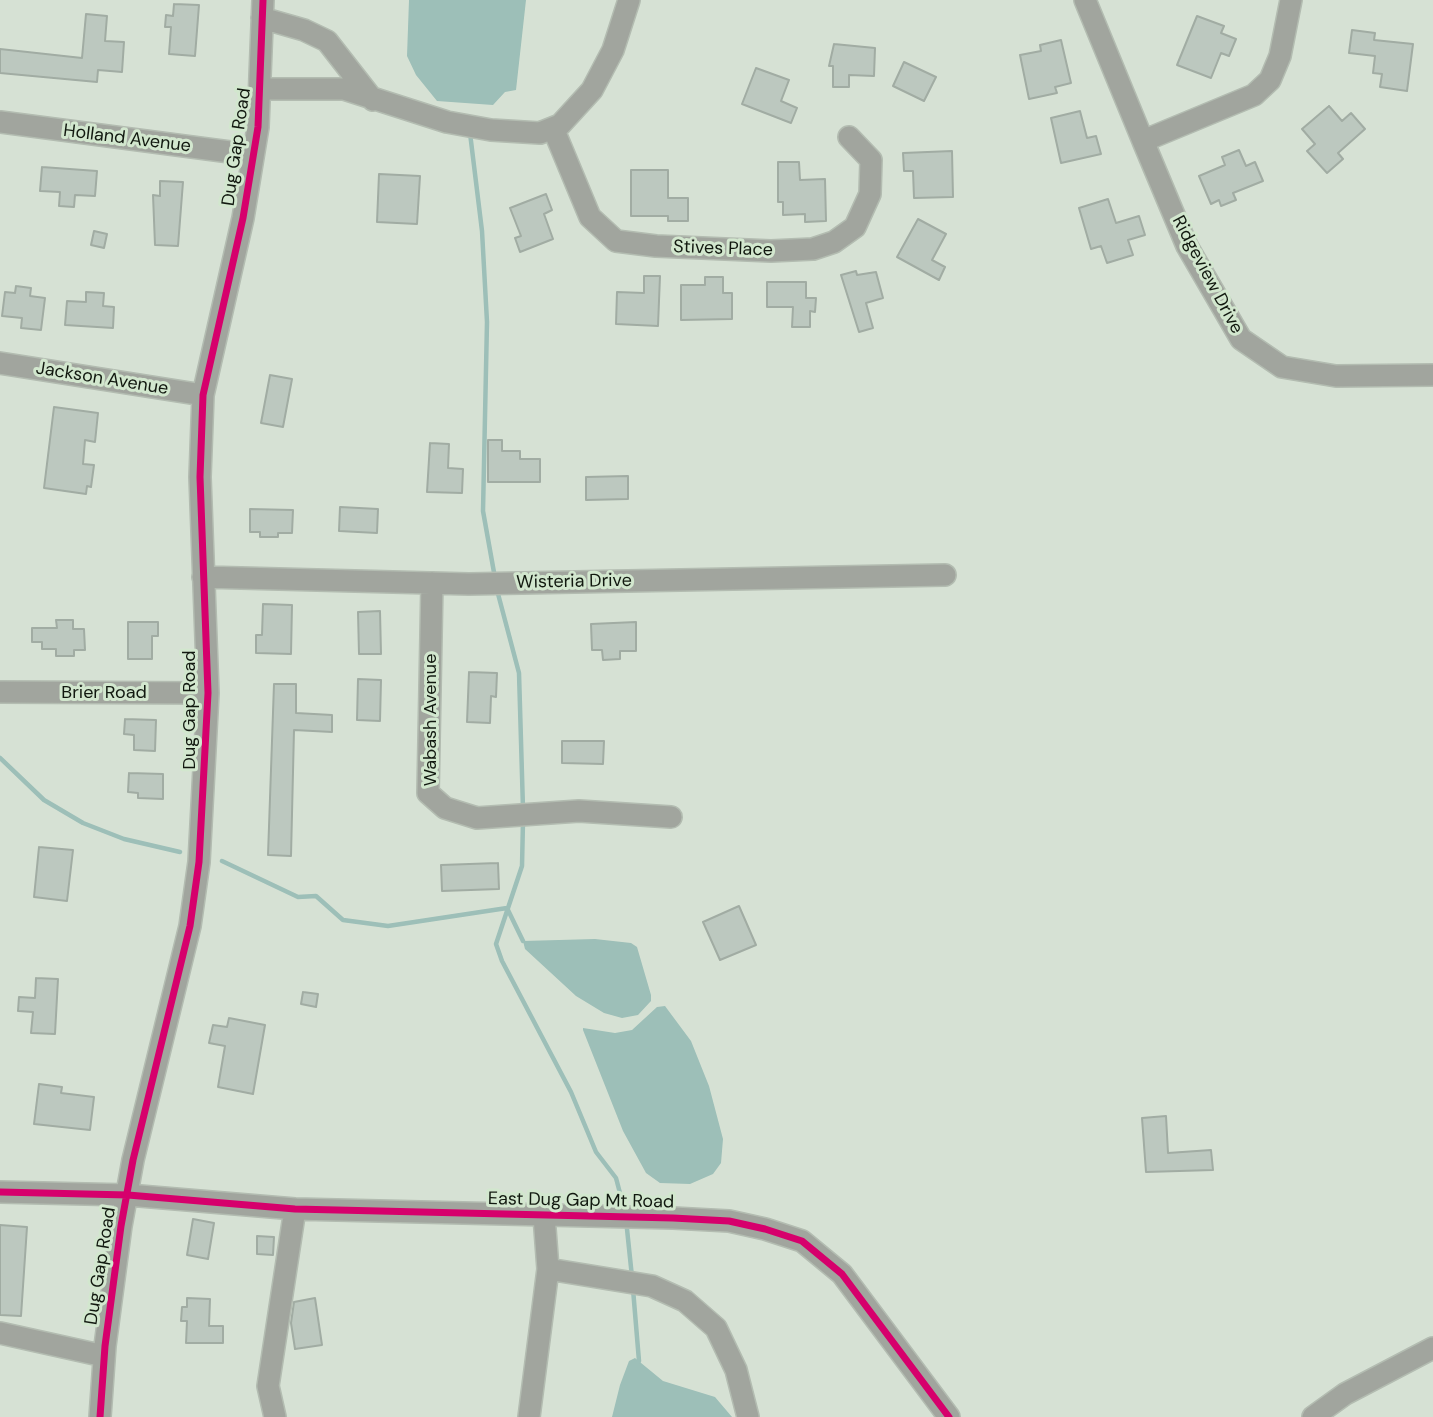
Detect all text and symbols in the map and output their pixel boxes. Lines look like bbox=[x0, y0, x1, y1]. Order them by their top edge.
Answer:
street label: Dug Gap Road bbox=[218, 87, 256, 207]
street label: Holland Avenue bbox=[62, 120, 192, 158]
street label: Ridgeview Drive bbox=[1167, 212, 1247, 338]
street label: Stives Place bbox=[673, 236, 773, 262]
street label: Jackson Avenue bbox=[34, 358, 170, 400]
street label: Wisteria Drive bbox=[516, 570, 632, 594]
street label: Dug Gap Road bbox=[179, 651, 201, 769]
street label: Wabash Avenue bbox=[420, 654, 442, 786]
street label: Brier Road bbox=[61, 682, 147, 704]
street label: East Dug Gap Mt Road bbox=[488, 1189, 674, 1213]
street label: Dug Gap Road bbox=[81, 1206, 121, 1326]

